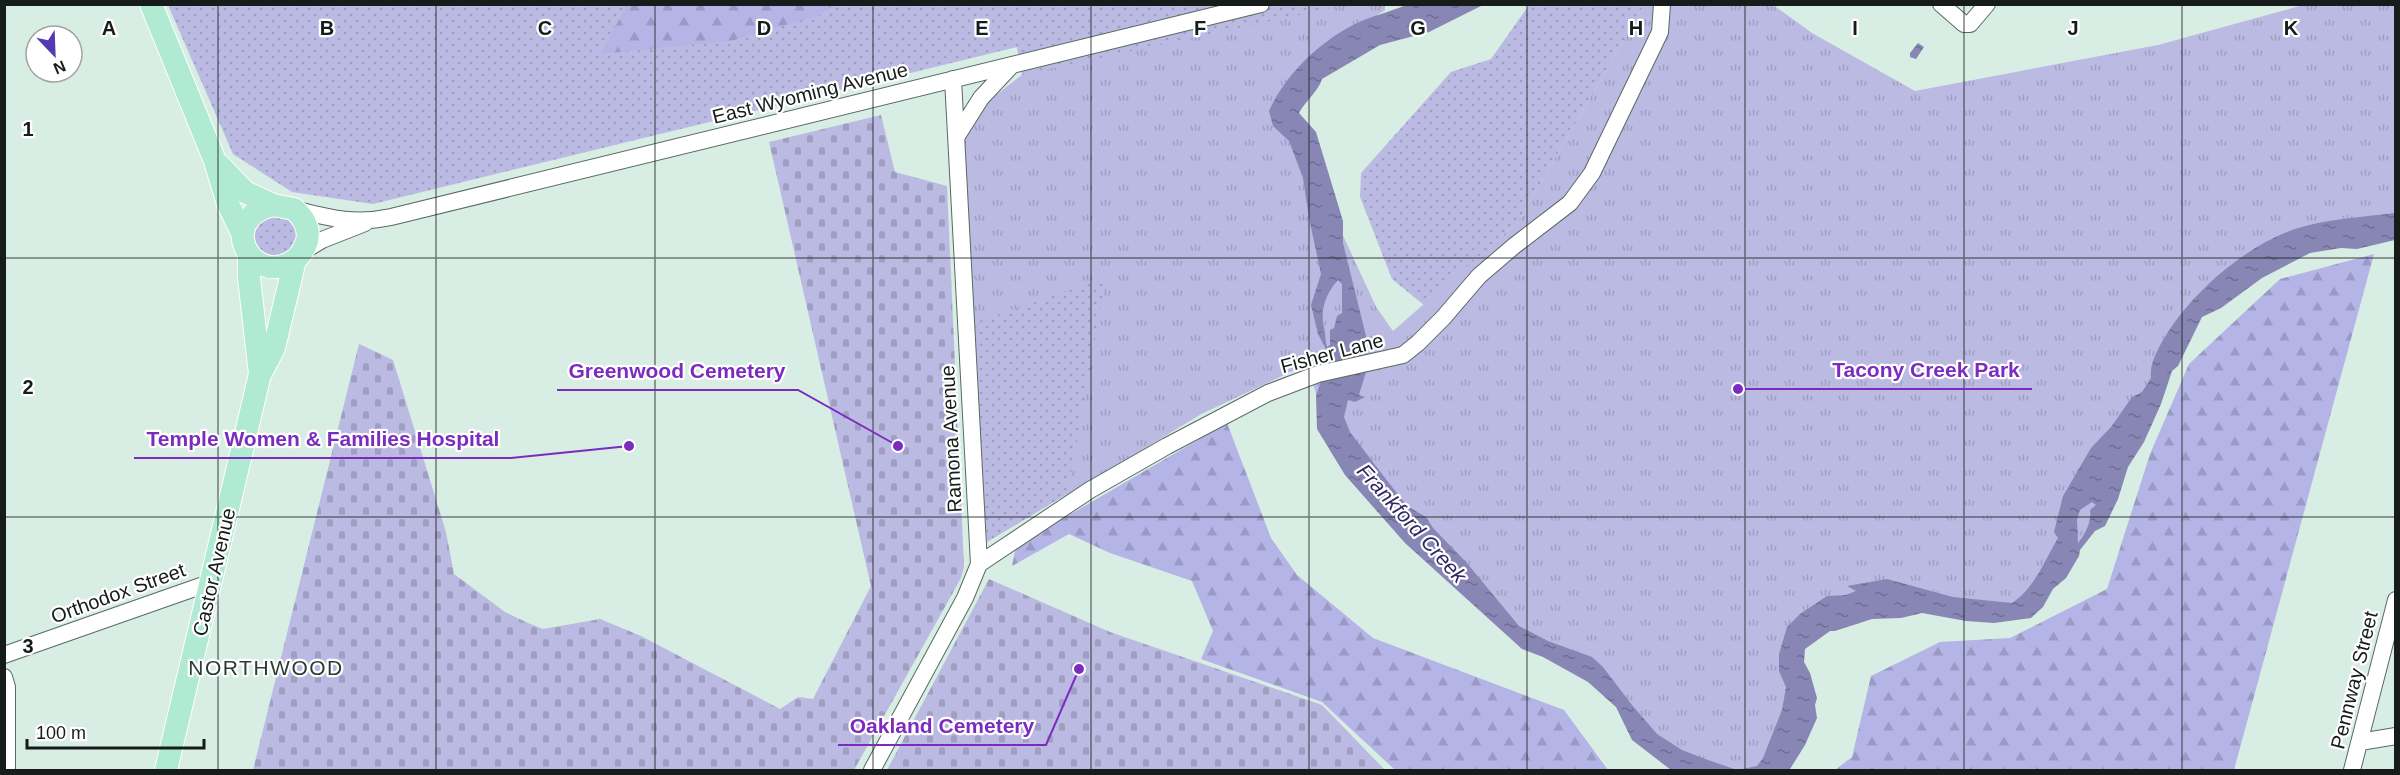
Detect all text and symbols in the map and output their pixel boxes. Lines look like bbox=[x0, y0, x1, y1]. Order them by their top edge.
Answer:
text: A bbox=[102, 17, 116, 39]
text: B bbox=[320, 17, 334, 39]
text: C bbox=[538, 17, 552, 39]
text: D bbox=[757, 17, 771, 39]
text: E bbox=[975, 17, 989, 39]
text: F bbox=[1194, 17, 1206, 39]
text: G bbox=[1410, 17, 1426, 39]
text: H bbox=[1629, 17, 1643, 39]
text: I bbox=[1852, 17, 1858, 39]
text: J bbox=[2067, 17, 2079, 39]
text: K bbox=[2284, 17, 2299, 39]
north arrow bbox=[24, 24, 84, 84]
text: N bbox=[51, 57, 68, 77]
street label: East Wyoming Avenue bbox=[710, 58, 910, 128]
text: 1 bbox=[22, 118, 34, 140]
street label: Fisher Lane bbox=[1278, 329, 1386, 377]
callout: Tacony Creek Park bbox=[1820, 350, 2032, 389]
callout: Greenwood Cemetery bbox=[557, 351, 798, 390]
text: Tacony Creek Park bbox=[1832, 358, 2020, 381]
text: Greenwood Cemetery bbox=[568, 359, 786, 382]
street label: Ramona Avenue bbox=[936, 365, 966, 513]
text: 2 bbox=[22, 376, 34, 398]
callout: Temple Women & Families Hospital bbox=[134, 419, 511, 458]
text: Temple Women & Families Hospital bbox=[147, 427, 499, 450]
water label: Frankford Creek bbox=[1353, 459, 1472, 588]
street label: Castor Avenue bbox=[189, 506, 239, 638]
street label: Orthodox Street bbox=[48, 558, 189, 627]
street label: Pennway Street bbox=[2326, 608, 2382, 751]
text: 3 bbox=[22, 635, 34, 657]
district label: NORTHWOOD bbox=[188, 656, 344, 679]
callout: Oakland Cemetery bbox=[838, 706, 1046, 745]
scale bar bbox=[27, 712, 204, 750]
text: Oakland Cemetery bbox=[850, 714, 1035, 737]
text: 100 m bbox=[36, 723, 86, 743]

